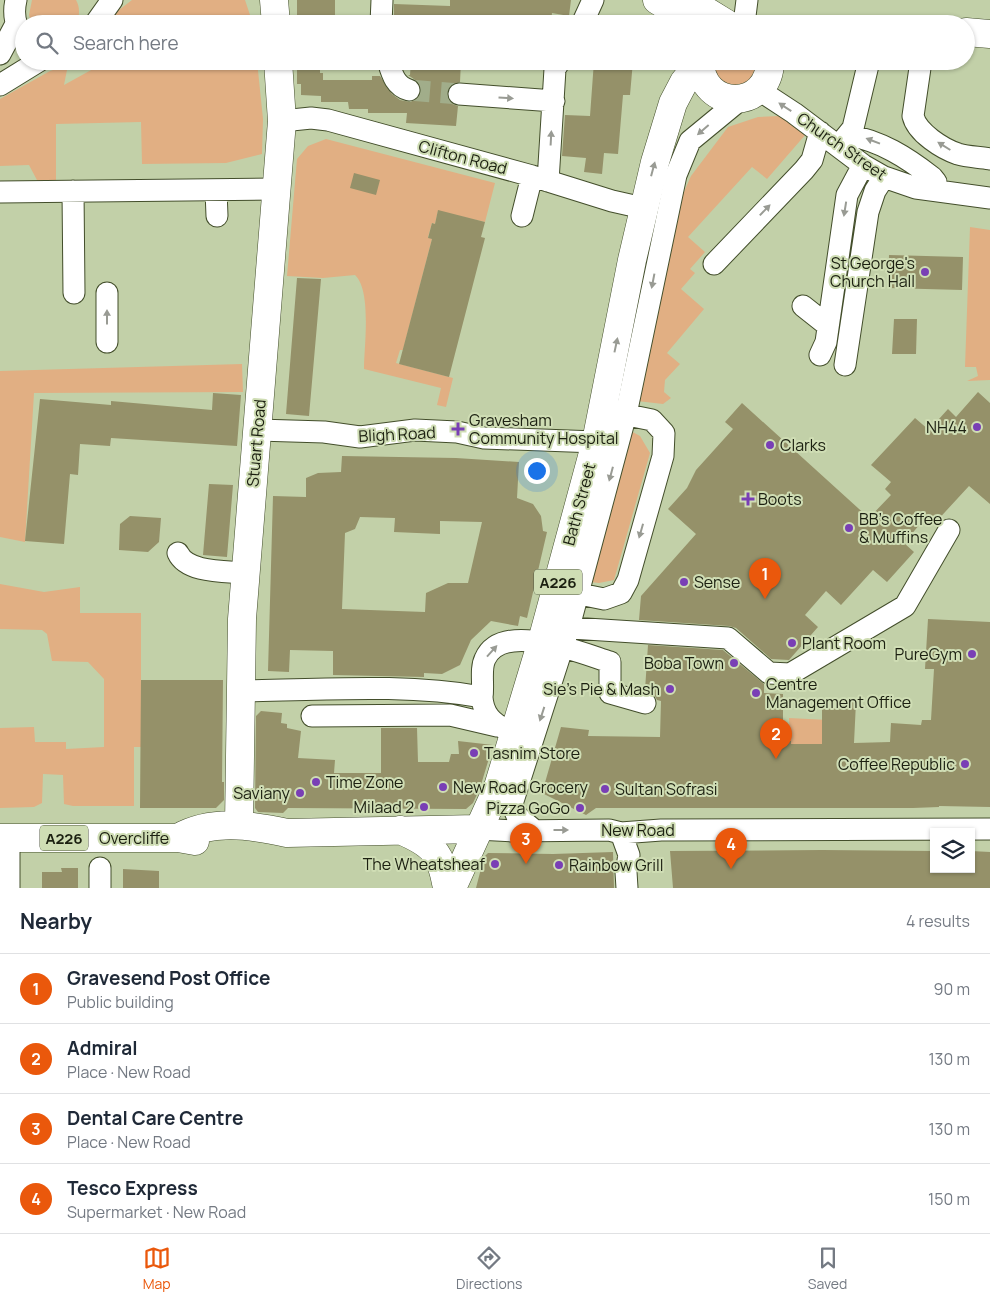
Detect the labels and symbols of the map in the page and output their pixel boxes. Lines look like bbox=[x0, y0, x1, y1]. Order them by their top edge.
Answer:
one-way arrow bbox=[498, 94, 514, 102]
one-way arrow bbox=[778, 102, 792, 111]
street label: Church Street bbox=[793, 107, 891, 185]
one-way arrow bbox=[697, 124, 710, 135]
one-way arrow bbox=[548, 130, 556, 146]
street label: Clifton Road bbox=[416, 135, 510, 179]
one-way arrow bbox=[866, 137, 881, 144]
one-way arrow bbox=[937, 141, 950, 151]
one-way arrow bbox=[649, 161, 657, 176]
one-way arrow bbox=[840, 201, 848, 217]
one-way arrow bbox=[759, 204, 771, 216]
place label: St George's Church Hall bbox=[830, 252, 915, 292]
marker: St George's Church Hall bbox=[919, 266, 931, 278]
one-way arrow bbox=[649, 273, 657, 289]
one-way arrow bbox=[103, 309, 111, 325]
one-way arrow bbox=[612, 337, 620, 352]
street label: Stuart Road bbox=[241, 398, 271, 488]
place label: Gravesham Community Hospital bbox=[469, 409, 619, 449]
place label: NH44 bbox=[926, 416, 967, 438]
street label: Bligh Road bbox=[358, 421, 436, 447]
marker: NH44 bbox=[971, 421, 983, 433]
marker: Gravesham Community Hospital bbox=[451, 422, 465, 436]
place label: Clarks bbox=[780, 434, 826, 456]
marker: Clarks bbox=[764, 439, 776, 451]
your location bbox=[524, 458, 550, 484]
street label: Bath Street bbox=[557, 460, 601, 548]
one-way arrow bbox=[606, 466, 614, 481]
place label: Boots bbox=[758, 488, 802, 510]
marker: Boots bbox=[742, 493, 754, 505]
place label: BB's Coffee & Muffins bbox=[859, 508, 942, 548]
marker: BB's Coffee & Muffins bbox=[843, 522, 855, 534]
one-way arrow bbox=[637, 524, 645, 539]
pin: 1 bbox=[749, 558, 781, 599]
road number: A226 bbox=[534, 570, 582, 594]
place label: Sense bbox=[694, 571, 740, 593]
marker: Sense bbox=[678, 576, 690, 588]
place label: Plant Room bbox=[802, 632, 886, 654]
marker: Plant Room bbox=[786, 637, 798, 649]
place label: PureGym bbox=[895, 643, 962, 665]
one-way arrow bbox=[486, 645, 497, 658]
marker: PureGym bbox=[966, 648, 978, 660]
place label: Boba Town bbox=[644, 652, 724, 674]
marker: Boba Town bbox=[728, 657, 740, 669]
place label: Centre Management Office bbox=[766, 673, 911, 713]
place label: Sie's Pie & Mash bbox=[543, 678, 660, 700]
marker: Sie's Pie & Mash bbox=[664, 683, 676, 695]
marker: Centre Management Office bbox=[750, 687, 762, 699]
one-way arrow bbox=[537, 707, 545, 722]
pin: 2 bbox=[760, 718, 792, 759]
place label: Tasnim Store bbox=[484, 742, 580, 764]
marker: Tasnim Store bbox=[468, 747, 480, 759]
place label: Coffee Republic bbox=[838, 753, 955, 775]
marker: Coffee Republic bbox=[959, 758, 971, 770]
place label: Time Zone bbox=[326, 771, 403, 793]
marker: Time Zone bbox=[310, 776, 322, 788]
place label: New Road Grocery bbox=[453, 776, 589, 798]
place label: Sultan Sofrasi bbox=[615, 778, 718, 800]
marker: New Road Grocery bbox=[437, 781, 449, 793]
place label: Saviany bbox=[233, 782, 291, 804]
marker: Sultan Sofrasi bbox=[599, 783, 611, 795]
marker: Saviany bbox=[294, 787, 306, 799]
place label: Milaad 2 bbox=[354, 796, 414, 818]
place label: Pizza GoGo bbox=[487, 797, 570, 819]
marker: Milaad 2 bbox=[418, 801, 430, 813]
marker: Pizza GoGo bbox=[574, 802, 586, 814]
street label: New Road bbox=[601, 819, 675, 841]
pin: 3 bbox=[510, 823, 542, 864]
road number: A226 bbox=[40, 826, 88, 850]
one-way arrow bbox=[553, 826, 569, 834]
street label: Overcliffe bbox=[99, 827, 169, 849]
pin: 4 bbox=[715, 828, 747, 869]
place label: The Wheatsheaf bbox=[363, 853, 485, 875]
place label: Rainbow Grill bbox=[569, 854, 664, 876]
marker: The Wheatsheaf bbox=[489, 858, 501, 870]
marker: Rainbow Grill bbox=[553, 859, 565, 871]

